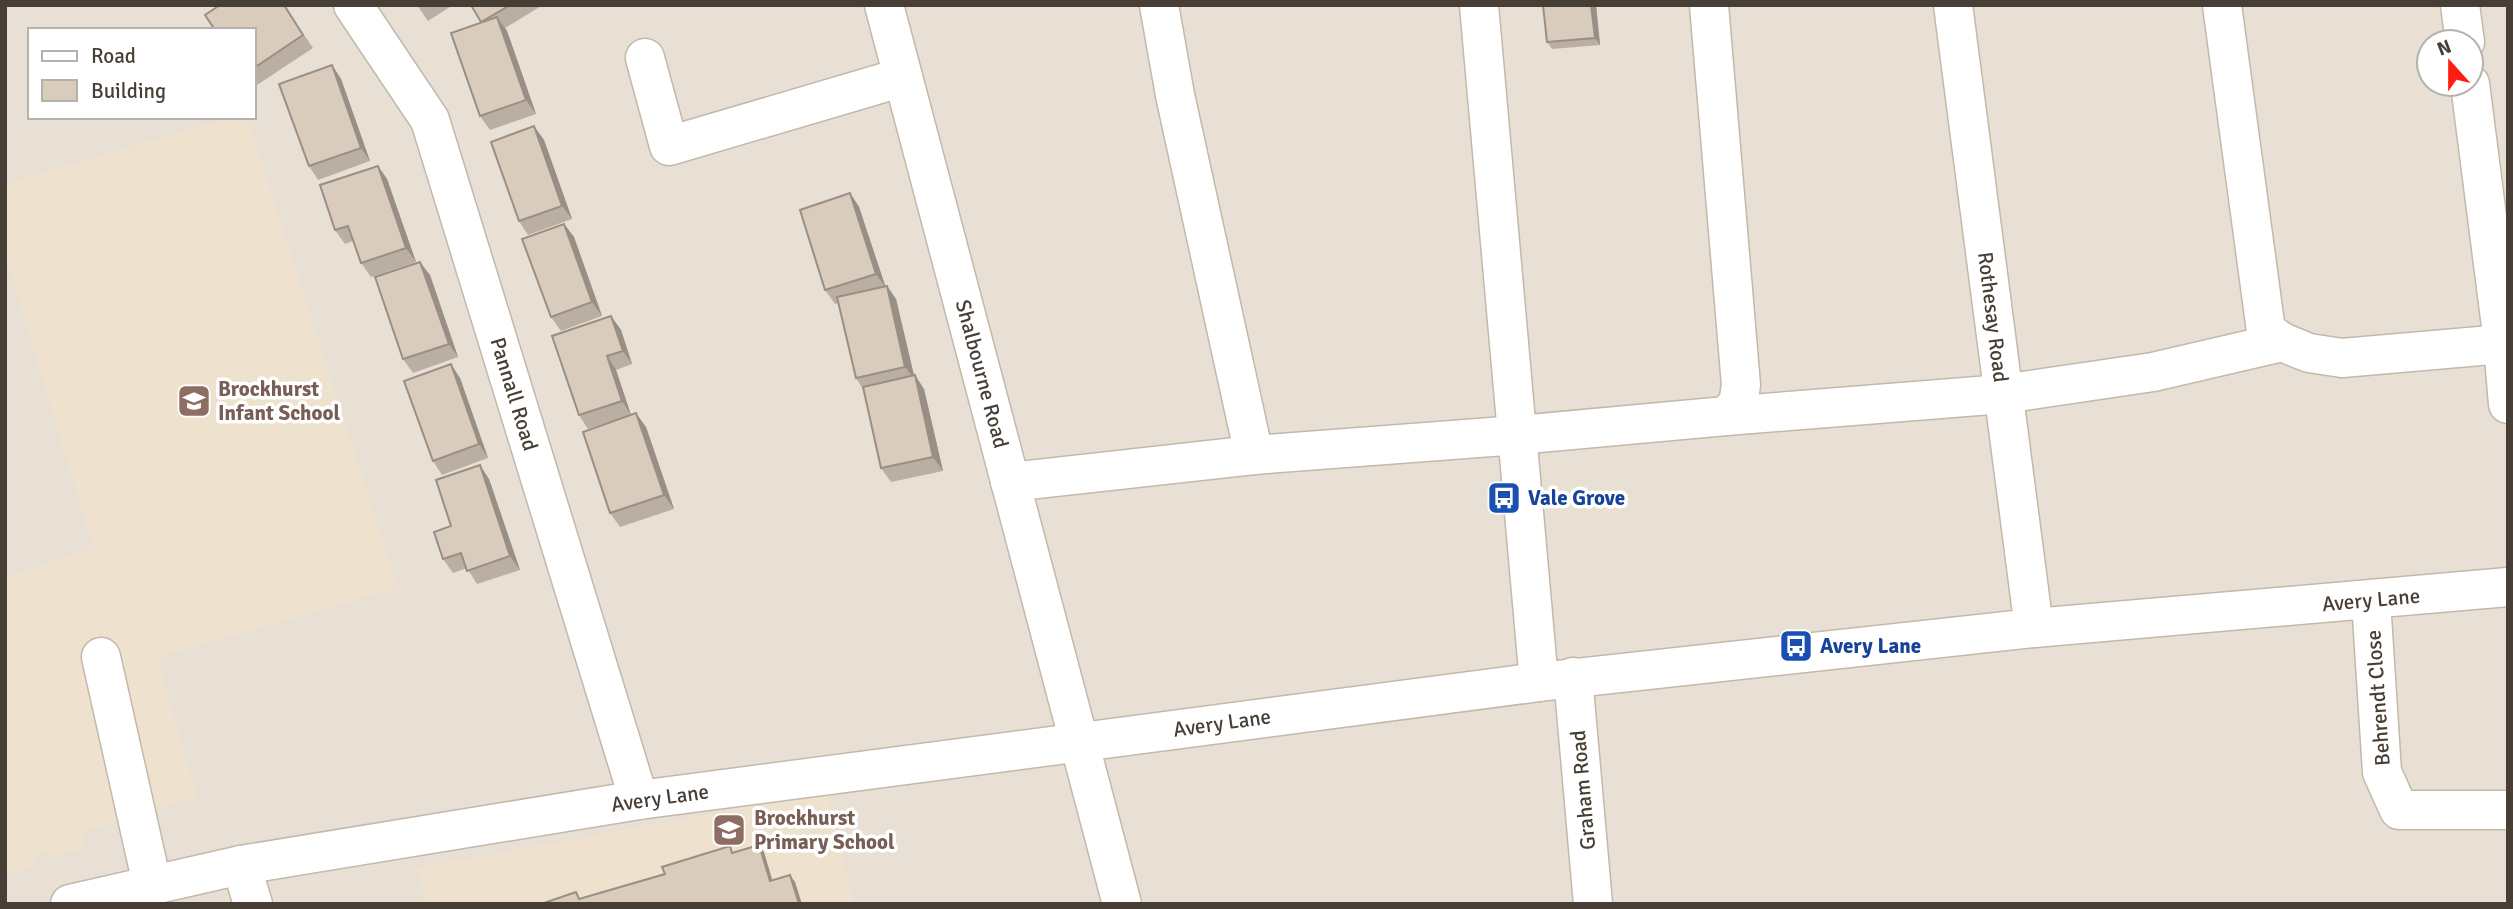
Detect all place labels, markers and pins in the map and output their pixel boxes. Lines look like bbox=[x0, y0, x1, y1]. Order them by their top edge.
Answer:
place label: Brockhurst Infant School bbox=[218, 376, 340, 426]
school or university icon: Brockhurst Infant School bbox=[175, 382, 213, 420]
bus stop icon: Vale Grove bbox=[1485, 479, 1523, 517]
place label: Vale Grove bbox=[1528, 485, 1625, 511]
bus stop icon: Avery Lane bbox=[1777, 627, 1815, 665]
place label: Avery Lane bbox=[1820, 633, 1921, 659]
place label: Brockhurst Primary School bbox=[754, 805, 895, 855]
school or university icon: Brockhurst Primary School bbox=[710, 811, 748, 849]

